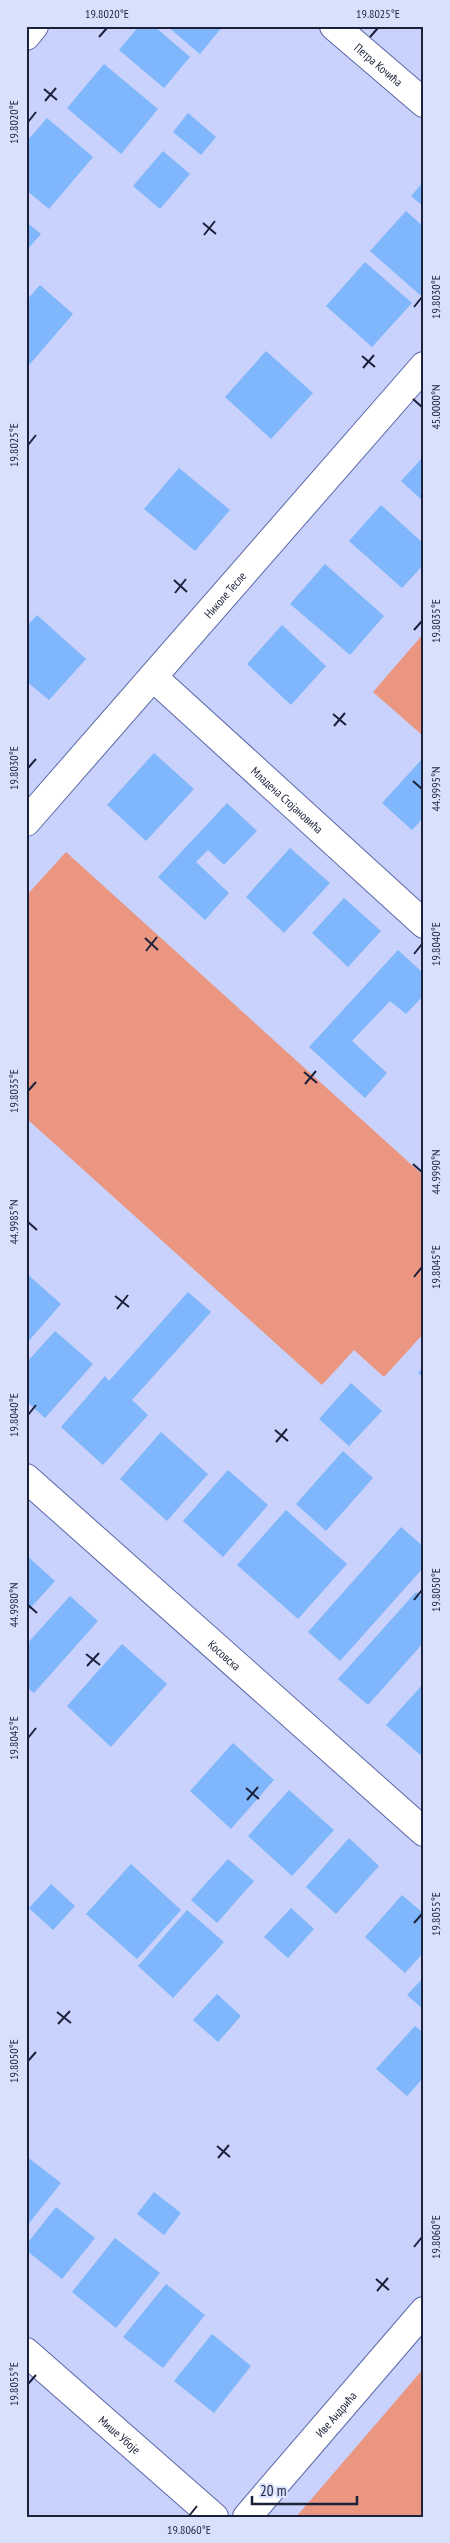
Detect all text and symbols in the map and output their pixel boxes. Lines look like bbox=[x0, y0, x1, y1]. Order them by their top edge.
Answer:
text: 19.8020°E bbox=[85, 6, 129, 21]
text: 19.8025°E bbox=[356, 6, 400, 21]
street label: Петра Кочића bbox=[352, 40, 406, 89]
text: 19.8020°E bbox=[6, 100, 21, 144]
text: 19.8030°E bbox=[428, 275, 443, 319]
text: 45.0000°N bbox=[428, 384, 443, 430]
text: 19.8025°E bbox=[6, 423, 21, 467]
street label: Николе Тесле bbox=[200, 568, 249, 621]
text: 19.8035°E bbox=[428, 599, 443, 643]
text: 19.8030°E bbox=[6, 746, 21, 790]
street label: Младена Стојановића bbox=[248, 763, 327, 836]
text: 44.9995°N bbox=[428, 766, 443, 812]
text: 19.8040°E bbox=[428, 922, 443, 966]
text: 19.8035°E bbox=[6, 1069, 21, 1113]
text: 44.9990°N bbox=[428, 1149, 443, 1195]
text: 44.9985°N bbox=[6, 1199, 21, 1245]
text: 19.8045°E bbox=[428, 1245, 443, 1289]
text: 19.8040°E bbox=[6, 1393, 21, 1437]
text: 19.8050°E bbox=[428, 1568, 443, 1612]
text: 44.9980°N bbox=[6, 1582, 21, 1628]
street label: Косовска bbox=[205, 1636, 244, 1673]
text: 19.8045°E bbox=[6, 1716, 21, 1760]
text: 19.8055°E bbox=[428, 1892, 443, 1936]
text: 19.8050°E bbox=[6, 2039, 21, 2083]
text: 19.8060°E bbox=[428, 2215, 443, 2259]
text: 19.8055°E bbox=[6, 2362, 21, 2406]
street label: Иве Андрића bbox=[312, 2388, 360, 2440]
street label: Мише Убоје bbox=[96, 2412, 144, 2457]
scale bar bbox=[252, 2473, 358, 2505]
text: 20 m bbox=[260, 2481, 286, 2500]
text: 19.8060°E bbox=[167, 2522, 211, 2537]

